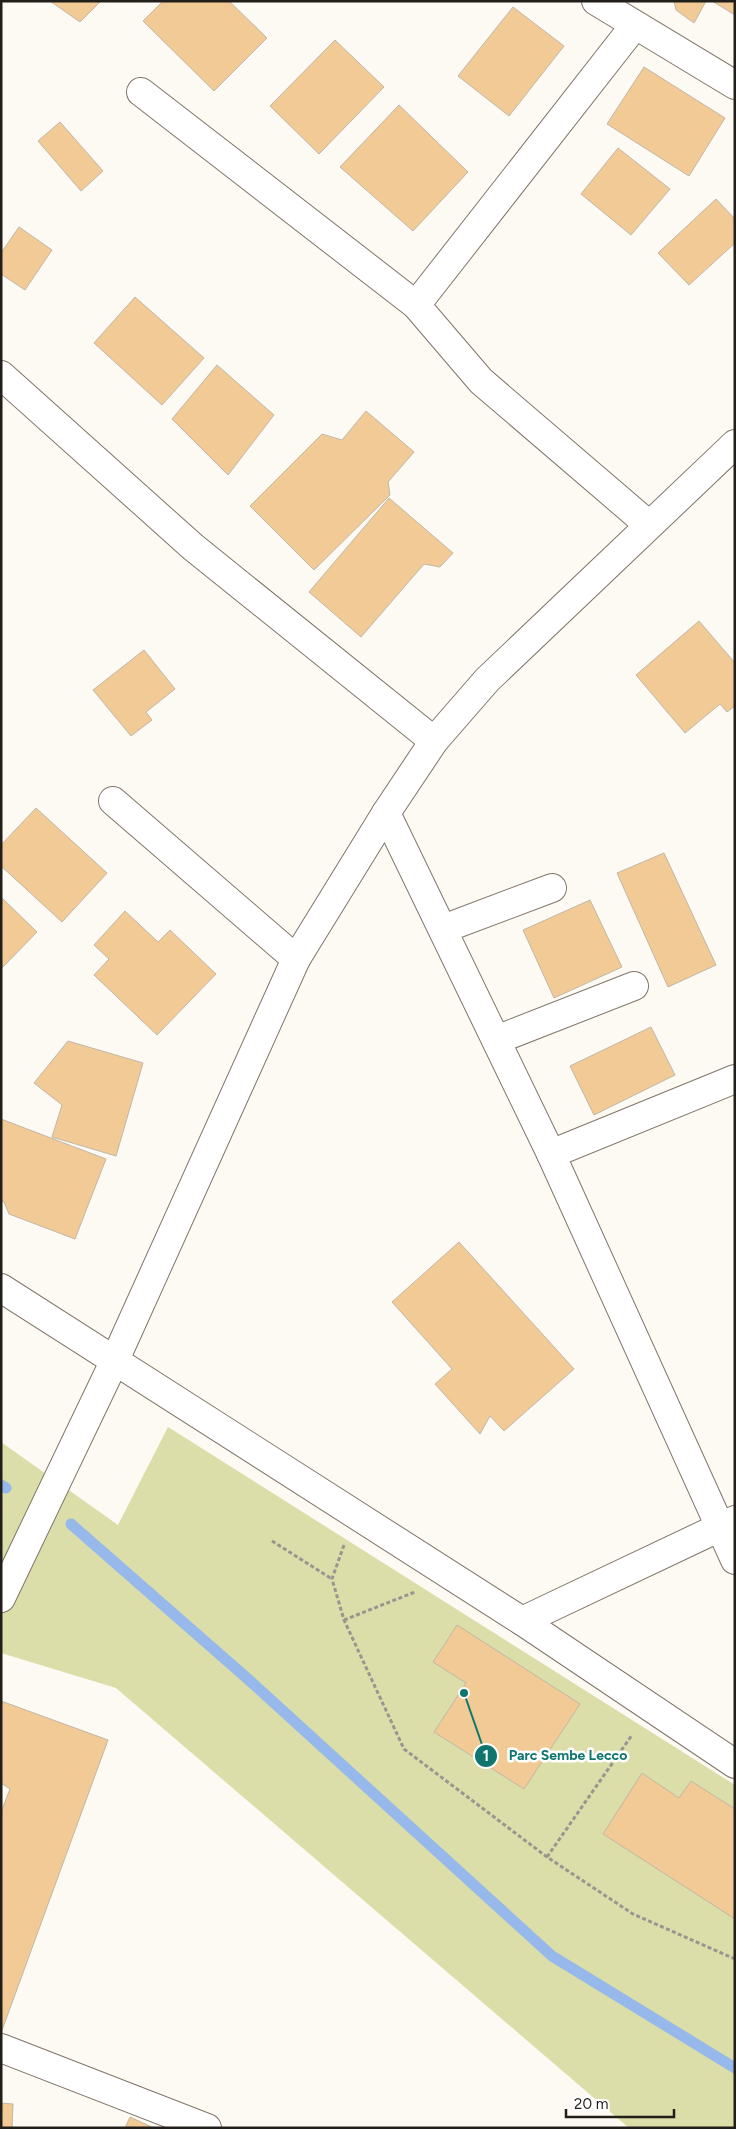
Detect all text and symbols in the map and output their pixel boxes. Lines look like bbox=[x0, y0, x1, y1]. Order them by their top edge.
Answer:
callout: Parc Sembe Lecco bbox=[474, 1741, 637, 1770]
text: 1 bbox=[483, 1747, 489, 1765]
text: Parc Sembe Lecco bbox=[509, 1747, 627, 1764]
scale bar bbox=[566, 2086, 674, 2118]
text: 20 m bbox=[574, 2095, 608, 2113]

